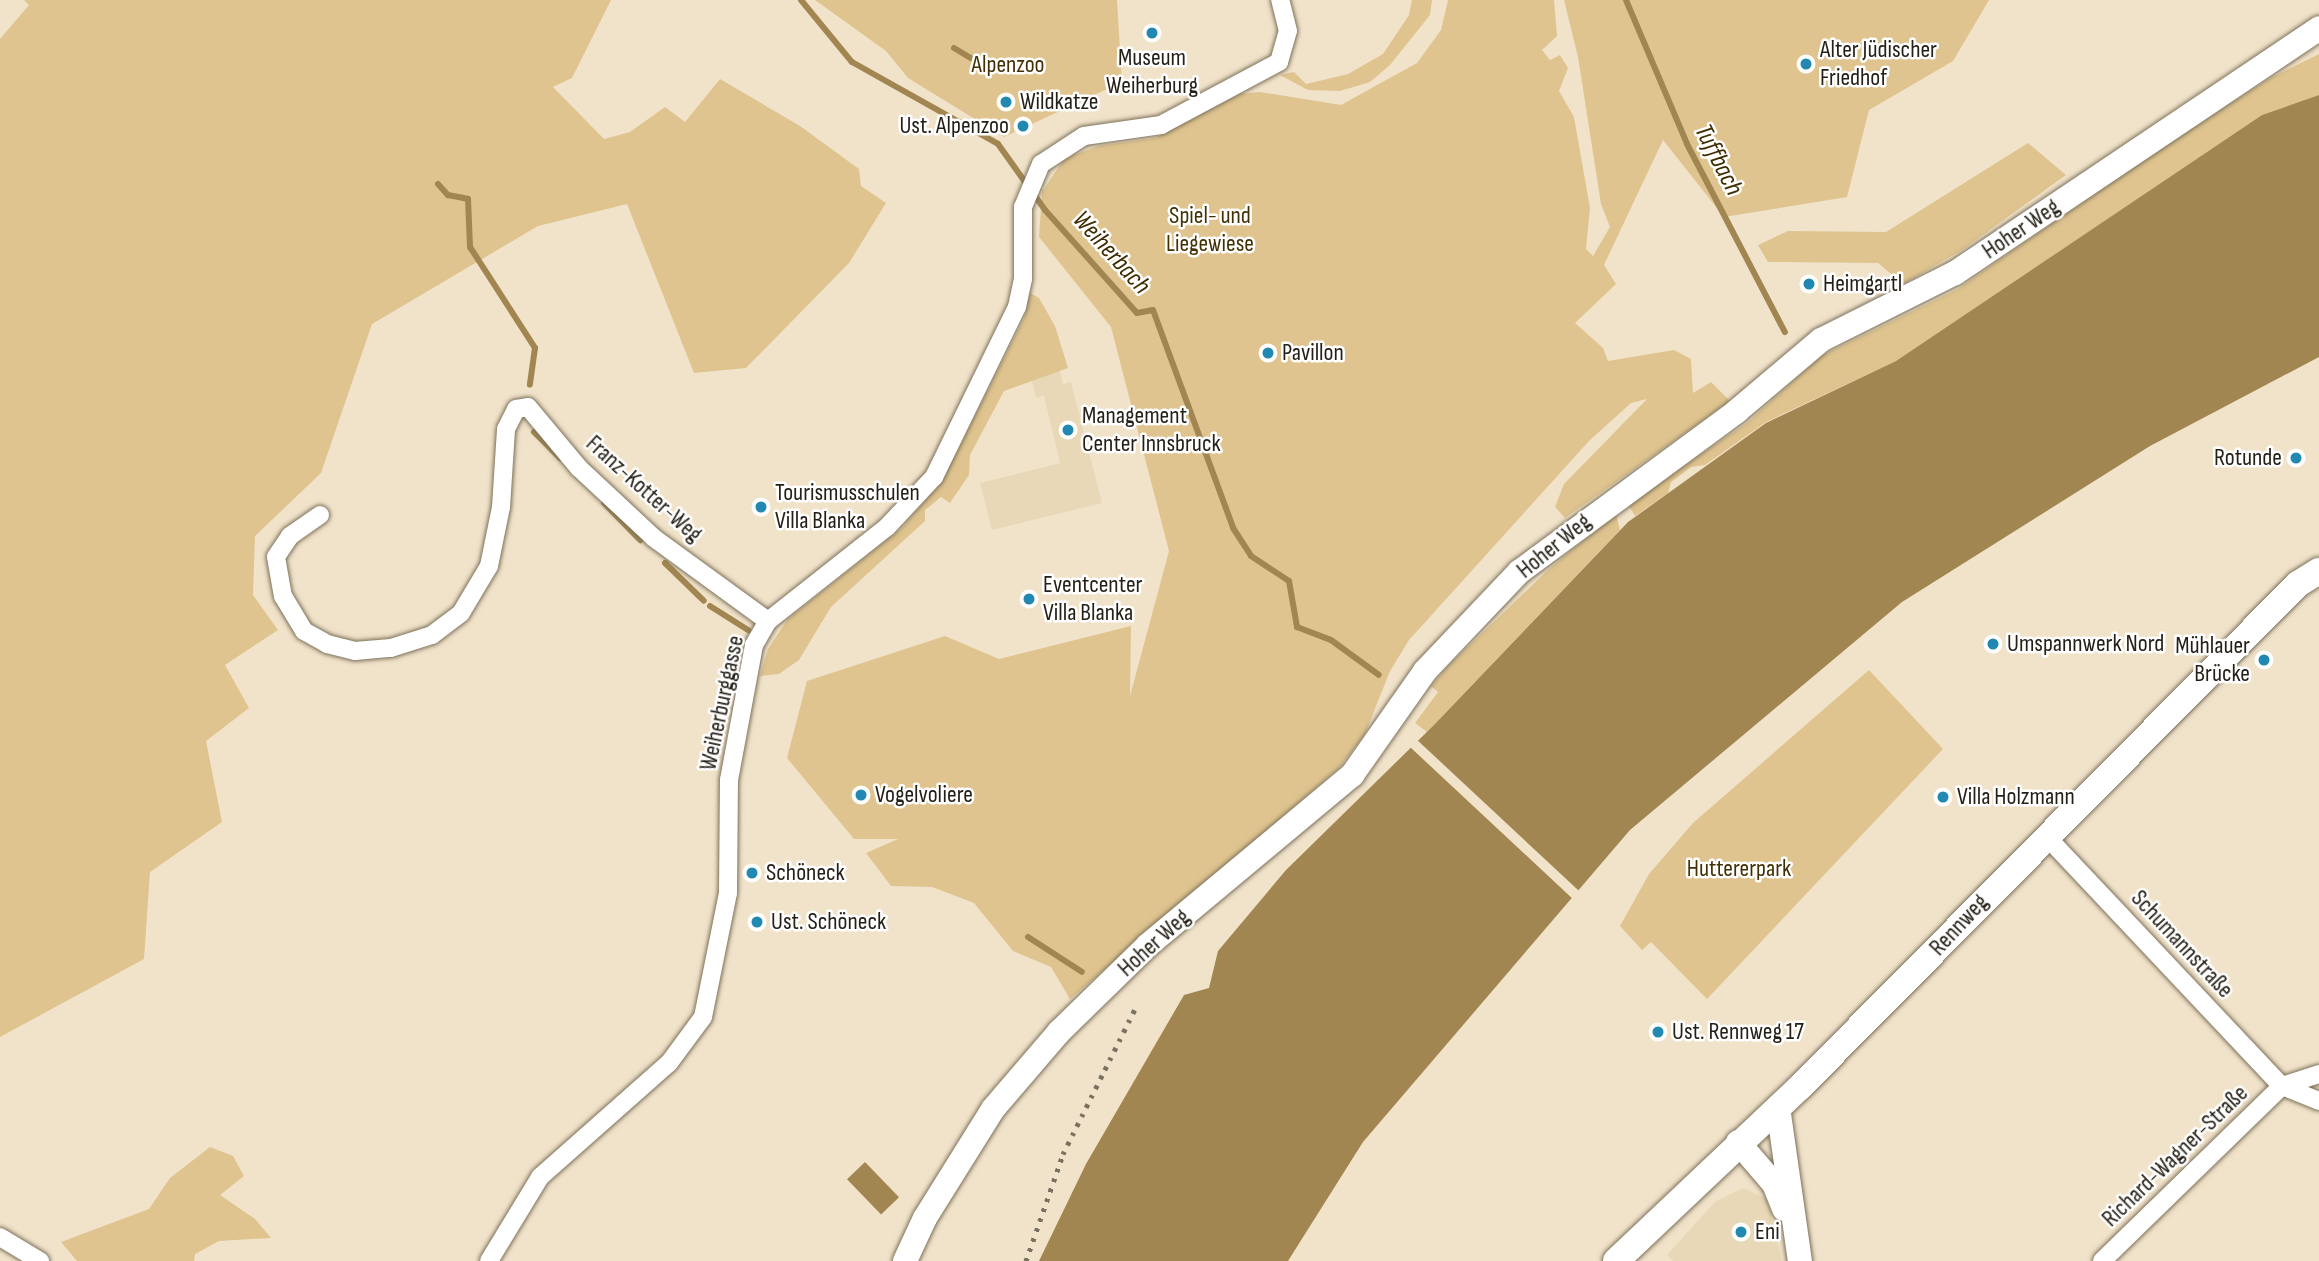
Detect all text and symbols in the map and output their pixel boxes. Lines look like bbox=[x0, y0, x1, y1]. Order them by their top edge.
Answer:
marker: Museum Weiherburg bbox=[1144, 25, 1160, 41]
place label: Alter Jüdischer Friedhof bbox=[1820, 36, 1937, 92]
place label: Museum Weiherburg bbox=[1106, 44, 1198, 100]
park label: Alpenzoo bbox=[971, 51, 1045, 79]
marker: Alter Jüdischer Friedhof bbox=[1798, 56, 1814, 72]
place label: Wildkatze bbox=[1020, 88, 1098, 116]
marker: Wildkatze bbox=[998, 94, 1014, 110]
place label: Ust. Alpenzoo bbox=[899, 112, 1009, 140]
marker: Ust. Alpenzoo bbox=[1015, 118, 1031, 134]
water label: Tuffbach bbox=[1687, 119, 1749, 201]
street label: Hoher Weg bbox=[1977, 193, 2065, 265]
park label: Spiel- und Liegewiese bbox=[1166, 202, 1254, 258]
water label: Weiherbach bbox=[1065, 205, 1157, 301]
place label: Heimgartl bbox=[1823, 270, 1902, 298]
marker: Heimgartl bbox=[1801, 276, 1817, 292]
place label: Pavillon bbox=[1282, 339, 1344, 367]
marker: Pavillon bbox=[1260, 345, 1276, 361]
place label: Management Center Innsbruck bbox=[1082, 402, 1221, 458]
marker: Management Center Innsbruck bbox=[1060, 422, 1076, 438]
street label: Franz-Kotter-Weg bbox=[580, 429, 708, 549]
place label: Rotunde bbox=[2214, 444, 2282, 472]
marker: Rotunde bbox=[2288, 450, 2304, 466]
place label: Tourismusschulen Villa Blanka bbox=[775, 479, 920, 535]
marker: Tourismusschulen Villa Blanka bbox=[753, 499, 769, 515]
street label: Hoher Weg bbox=[1511, 507, 1597, 585]
place label: Eventcenter Villa Blanka bbox=[1043, 571, 1142, 627]
marker: Eventcenter Villa Blanka bbox=[1021, 591, 1037, 607]
place label: Umspannwerk Nord bbox=[2007, 630, 2164, 658]
place label: Mühlauer Brücke bbox=[2175, 632, 2250, 688]
street label: Weiherburggasse bbox=[694, 633, 750, 773]
marker: Umspannwerk Nord bbox=[1985, 636, 2001, 652]
marker: Mühlauer Brücke bbox=[2256, 652, 2272, 668]
place label: Vogelvoliere bbox=[875, 781, 973, 809]
place label: Villa Holzmann bbox=[1957, 783, 2075, 811]
marker: Vogelvoliere bbox=[853, 787, 869, 803]
marker: Villa Holzmann bbox=[1935, 789, 1951, 805]
park label: Huttererpark bbox=[1687, 855, 1791, 883]
place label: Schöneck bbox=[766, 859, 845, 887]
marker: Schöneck bbox=[744, 865, 760, 881]
street label: Schumannstraße bbox=[2125, 884, 2239, 1004]
street label: Rennweg bbox=[1923, 888, 1995, 962]
street label: Hoher Weg bbox=[1112, 903, 1196, 983]
place label: Ust. Schöneck bbox=[771, 908, 886, 936]
marker: Ust. Schöneck bbox=[749, 914, 765, 930]
place label: Ust. Rennweg 17 bbox=[1672, 1018, 1804, 1046]
marker: Ust. Rennweg 17 bbox=[1650, 1024, 1666, 1040]
street label: Richard-Wagner-Straße bbox=[2096, 1079, 2254, 1233]
place label: Eni bbox=[1755, 1218, 1780, 1246]
marker: Eni bbox=[1733, 1224, 1749, 1240]

